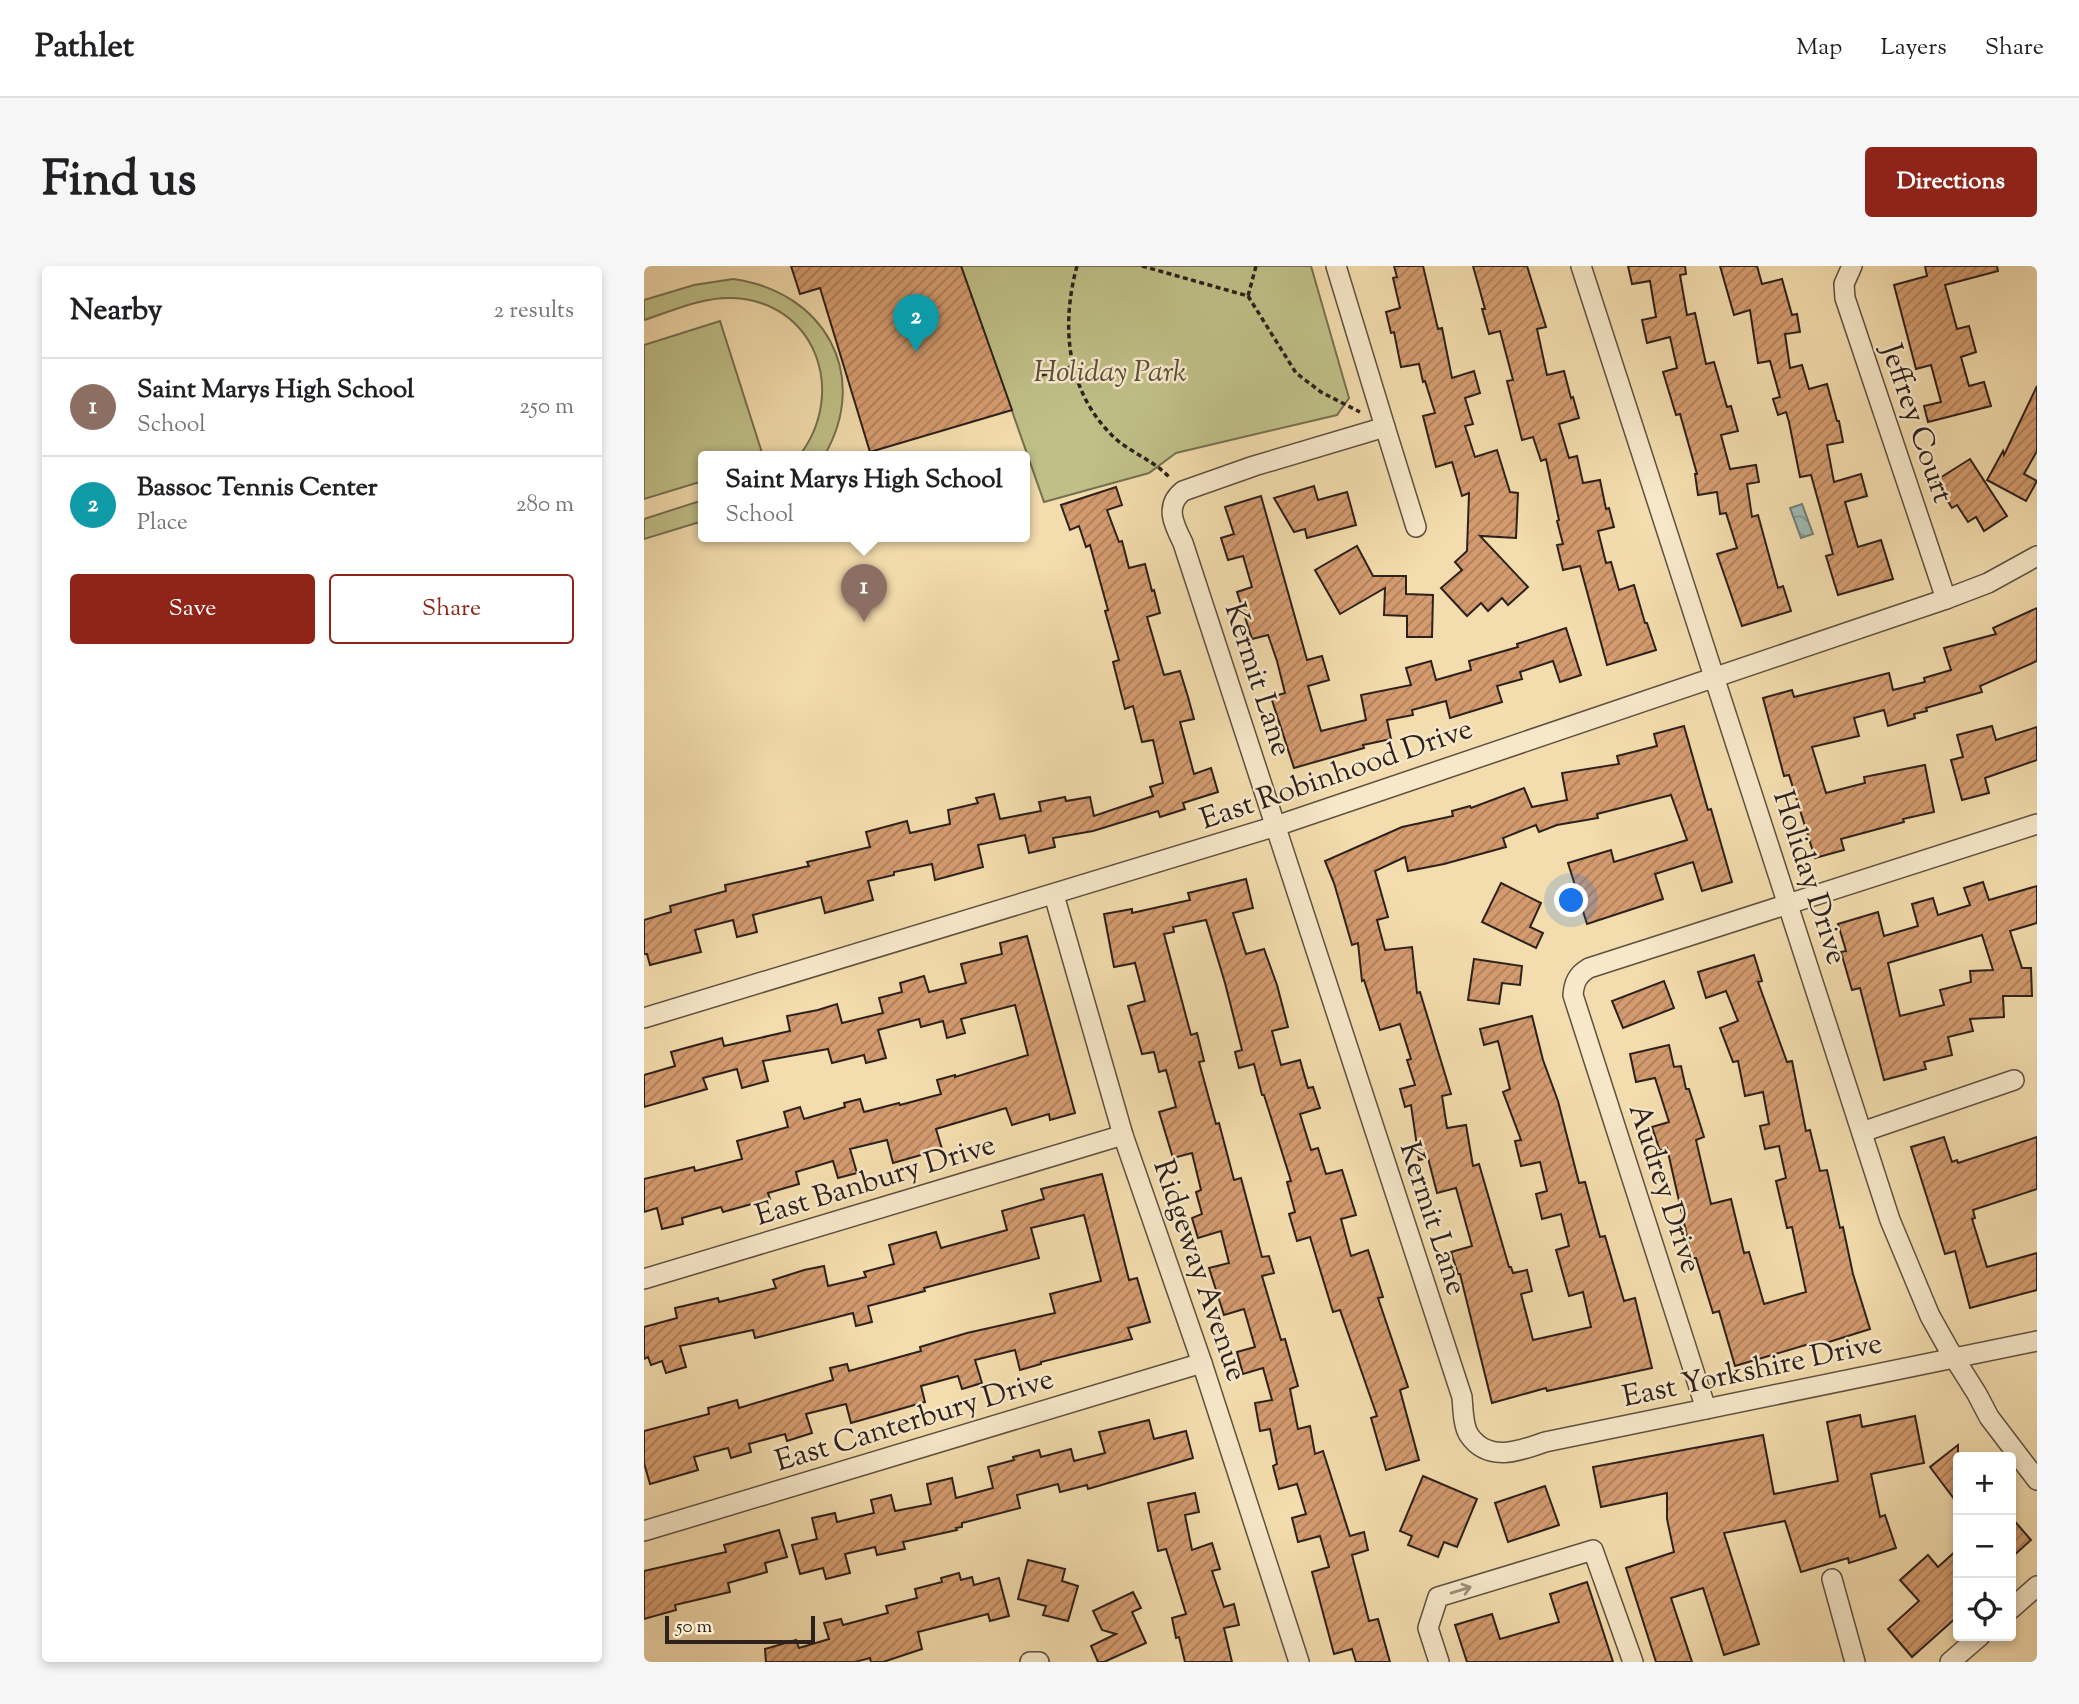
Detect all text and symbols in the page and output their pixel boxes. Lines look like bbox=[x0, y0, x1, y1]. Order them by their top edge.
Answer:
text: Pathlet bbox=[35, 24, 134, 72]
text: Map bbox=[1796, 31, 1842, 65]
text: Layers bbox=[1880, 31, 1947, 65]
text: Share bbox=[1985, 31, 2044, 65]
text: Find us bbox=[42, 147, 196, 217]
button: Directions bbox=[1865, 147, 2037, 217]
text: Nearby bbox=[70, 290, 162, 333]
pin: 2 bbox=[893, 294, 939, 352]
text: 2 results bbox=[494, 295, 574, 328]
street label: Jeffrey Court bbox=[1868, 337, 1963, 509]
park label: Holiday Park bbox=[1033, 352, 1187, 395]
text: Saint Marys High School bbox=[137, 372, 414, 409]
text: 1 bbox=[89, 391, 97, 424]
text: 250 m bbox=[519, 391, 574, 424]
text: School bbox=[137, 409, 206, 442]
popup bbox=[698, 451, 1030, 542]
text: Saint Marys High School bbox=[725, 462, 1003, 499]
text: Bassoc Tennis Center bbox=[137, 470, 378, 507]
text: 2 bbox=[88, 489, 98, 522]
text: 280 m bbox=[516, 489, 574, 522]
text: School bbox=[725, 499, 794, 532]
text: Place bbox=[137, 507, 188, 540]
pin: 1 bbox=[841, 564, 887, 622]
button: Save bbox=[70, 574, 315, 644]
button: Share bbox=[329, 574, 574, 644]
street label: Kermit Lane bbox=[1212, 598, 1302, 762]
street label: East Robinhood Drive bbox=[1195, 709, 1479, 842]
street label: Holiday Drive bbox=[1760, 785, 1857, 970]
your location bbox=[1554, 883, 1588, 917]
street label: Audrey Drive bbox=[1616, 1099, 1711, 1279]
street label: East Banbury Drive bbox=[750, 1124, 1001, 1238]
street label: Kermit Lane bbox=[1387, 1137, 1477, 1301]
street label: Ridgeway Avenue bbox=[1141, 1154, 1257, 1387]
street label: East Yorkshire Drive bbox=[1619, 1323, 1886, 1420]
street label: East Canterbury Drive bbox=[770, 1359, 1059, 1484]
map controls bbox=[1953, 1452, 2016, 1641]
button: + bbox=[1953, 1452, 2016, 1515]
button: − bbox=[1953, 1515, 2016, 1578]
button: locate bbox=[1953, 1578, 2016, 1641]
one-way arrow bbox=[1450, 1583, 1472, 1595]
scale bar bbox=[665, 1613, 816, 1645]
text: 50 m bbox=[676, 1614, 712, 1641]

